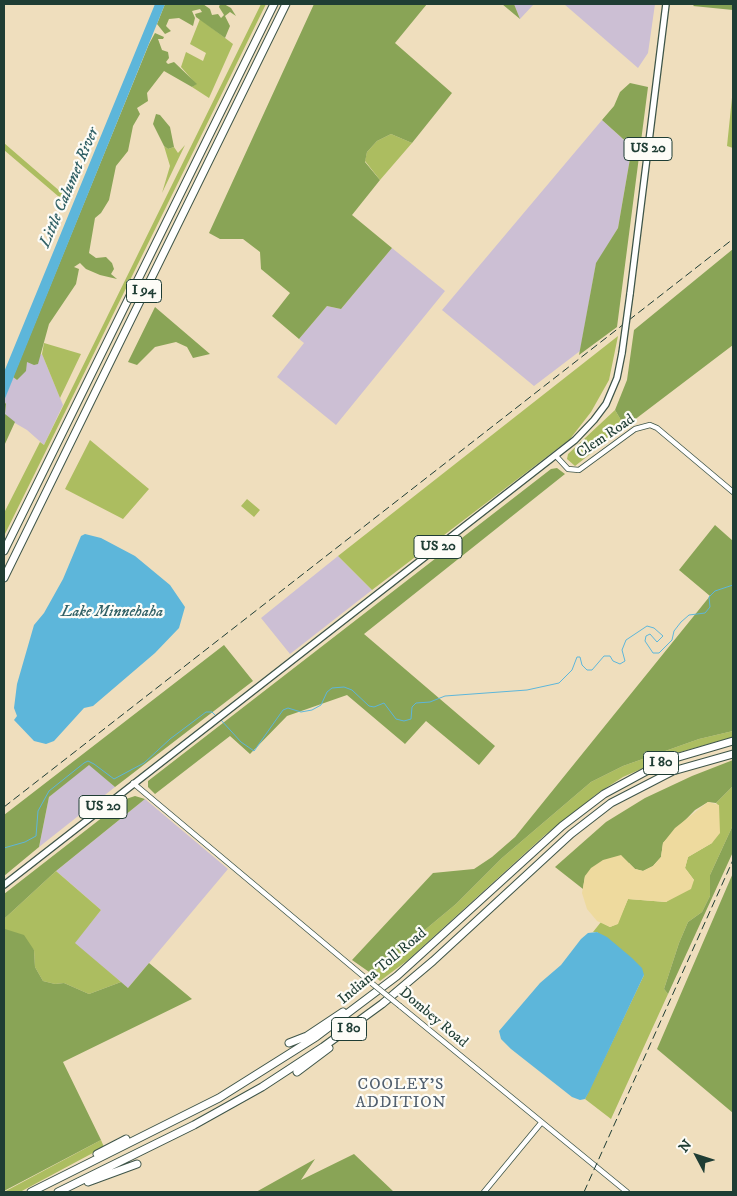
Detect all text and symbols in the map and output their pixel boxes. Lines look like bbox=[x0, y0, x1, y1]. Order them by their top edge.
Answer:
water label: Little Calumet River bbox=[36, 125, 104, 251]
road number: US 20 bbox=[624, 138, 672, 160]
road number: I 94 bbox=[126, 280, 162, 302]
street label: Clem Road bbox=[574, 411, 638, 463]
road number: US 20 bbox=[414, 536, 462, 558]
water label: Lake Minnehaha bbox=[61, 603, 163, 623]
road number: I 80 bbox=[644, 751, 678, 774]
road number: US 20 bbox=[79, 796, 127, 819]
street label: Indiana Toll Road bbox=[335, 925, 431, 1009]
street label: Dombey Road bbox=[395, 984, 471, 1052]
road number: I 80 bbox=[332, 1018, 366, 1040]
district label: COOLEY’S ADDITION bbox=[354, 1076, 448, 1114]
north arrow bbox=[672, 1131, 722, 1181]
text: N bbox=[675, 1136, 696, 1157]

